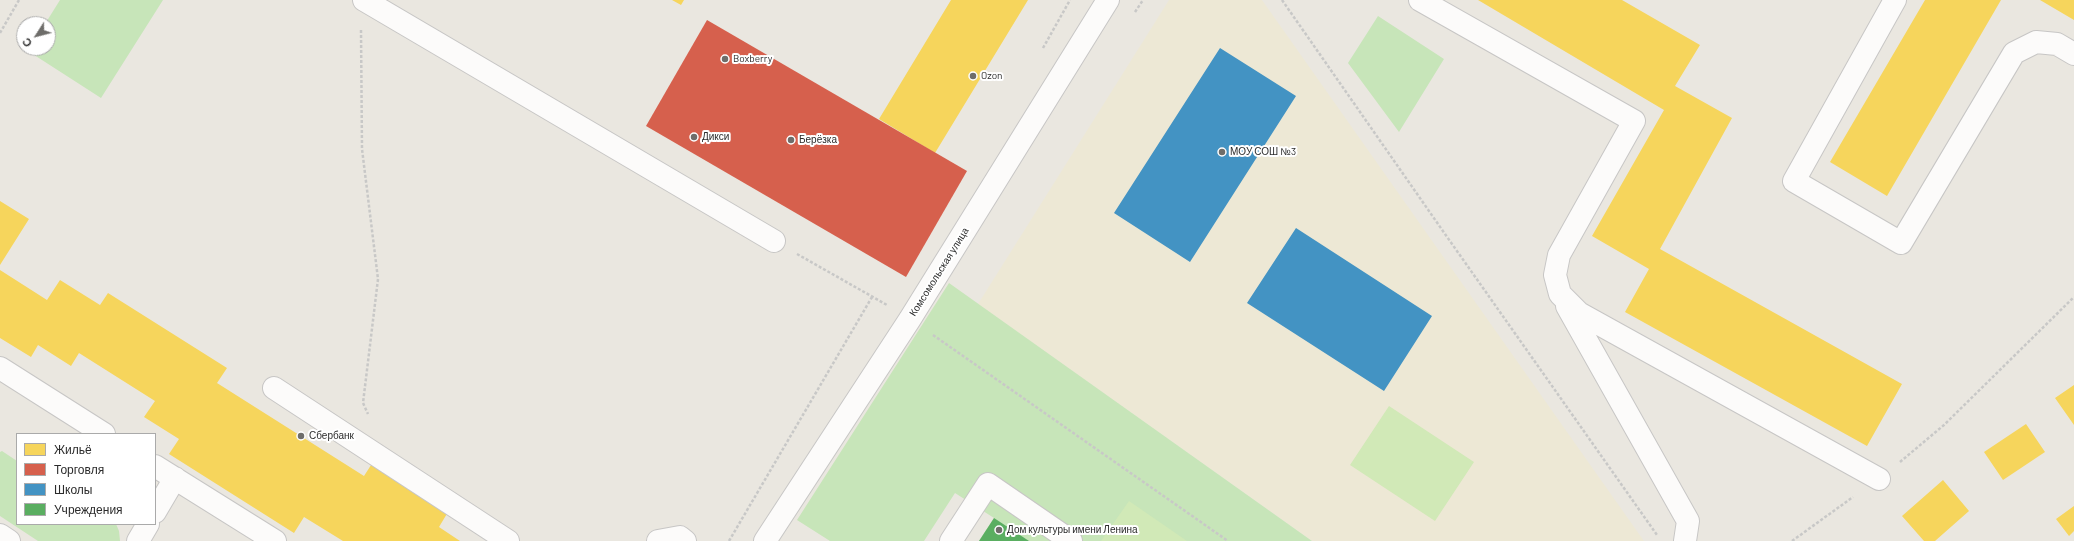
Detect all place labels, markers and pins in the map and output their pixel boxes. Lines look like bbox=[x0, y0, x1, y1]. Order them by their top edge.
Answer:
place label: Boxberry bbox=[733, 53, 772, 65]
marker: Boxberry bbox=[720, 54, 730, 64]
place label: Ozon bbox=[981, 70, 1003, 82]
marker: Ozon bbox=[968, 71, 978, 81]
place label: Дикси bbox=[702, 131, 729, 143]
marker: Дикси bbox=[689, 132, 699, 142]
place label: Берёзка bbox=[799, 134, 837, 146]
marker: Берёзка bbox=[786, 135, 796, 145]
place label: МОУ СОШ №3 bbox=[1230, 146, 1296, 158]
marker: МОУ СОШ №3 bbox=[1217, 147, 1227, 157]
place label: Сбербанк bbox=[309, 430, 354, 442]
marker: Сбербанк bbox=[296, 431, 306, 441]
place label: Дом культуры имени Ленина bbox=[1007, 524, 1138, 536]
marker: Дом культуры имени Ленина bbox=[994, 525, 1004, 535]

